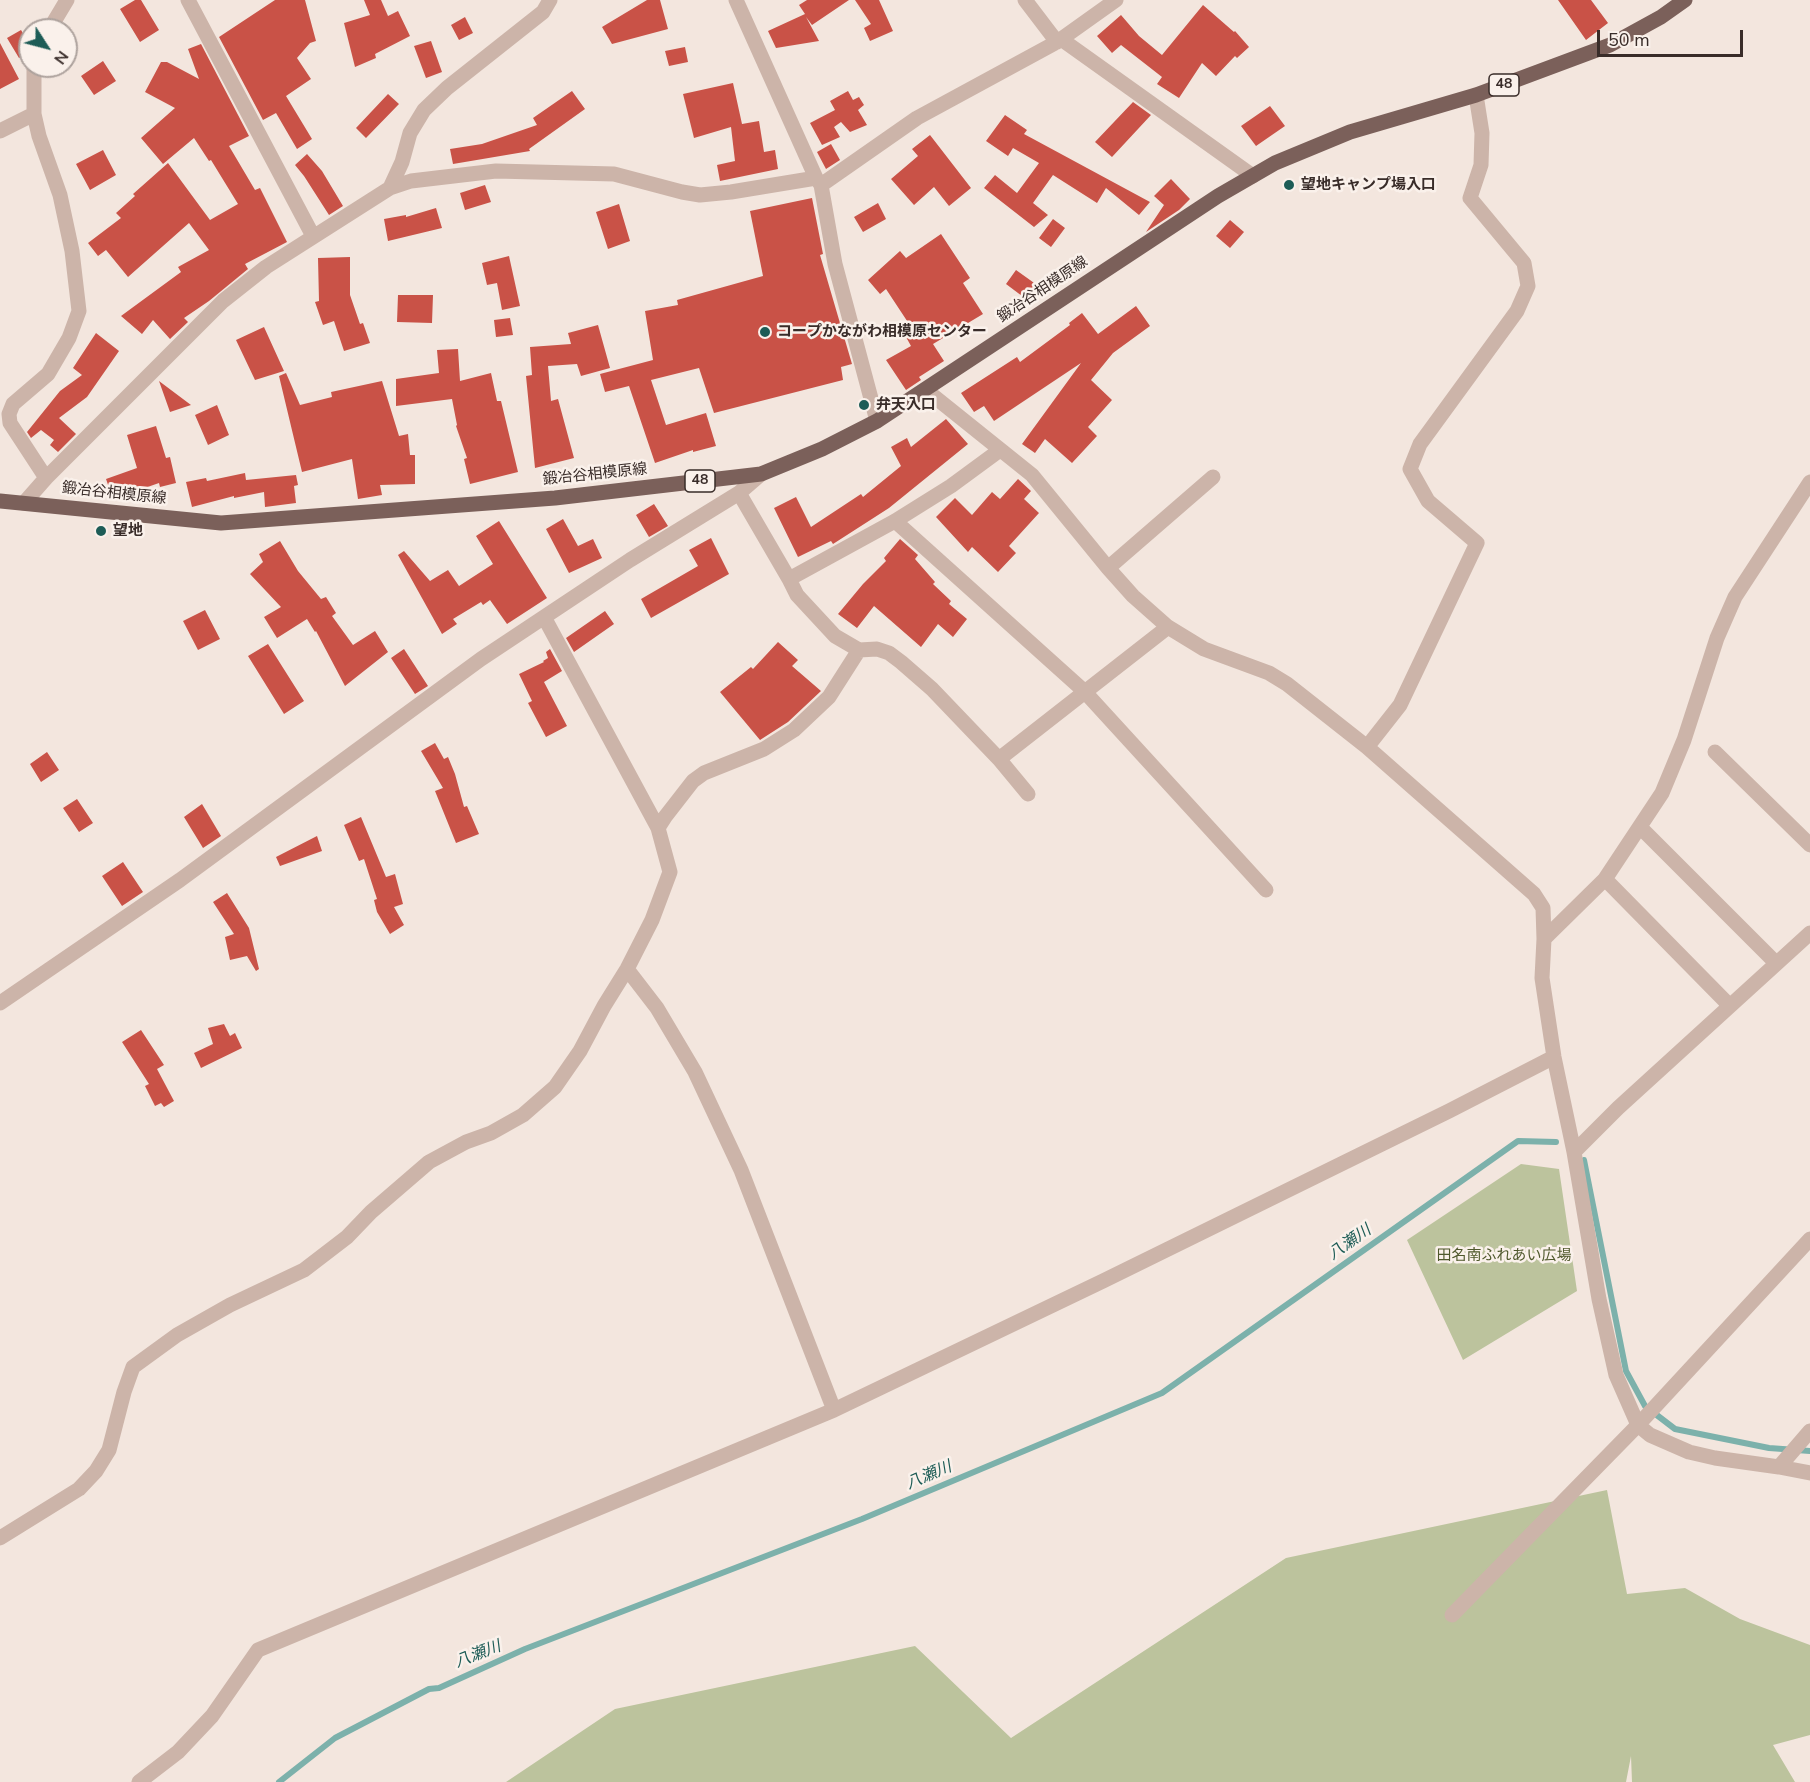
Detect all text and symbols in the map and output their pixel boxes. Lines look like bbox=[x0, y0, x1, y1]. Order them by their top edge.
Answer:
north arrow bbox=[18, 18, 78, 78]
scale bar bbox=[1600, 18, 1746, 56]
text: 50 m bbox=[1608, 28, 1650, 52]
text: N bbox=[49, 46, 73, 69]
road number: 48 bbox=[1489, 74, 1519, 96]
place label: 望地キャンプ場入口 bbox=[1301, 176, 1436, 194]
marker: 望地キャンプ場入口 bbox=[1282, 178, 1296, 192]
street label: 鍛冶谷相模原線 bbox=[994, 253, 1092, 327]
place label: コープかながわ相模原センター bbox=[777, 323, 987, 341]
marker: コープかながわ相模原センター bbox=[758, 325, 772, 339]
place label: 弁天入口 bbox=[876, 396, 936, 414]
marker: 弁天入口 bbox=[857, 398, 871, 412]
street label: 鍛冶谷相模原線 bbox=[542, 461, 648, 489]
road number: 48 bbox=[685, 470, 715, 492]
street label: 鍛冶谷相模原線 bbox=[61, 480, 167, 508]
place label: 望地 bbox=[113, 522, 143, 540]
marker: 望地 bbox=[94, 524, 108, 538]
water label: 八瀬川 bbox=[1325, 1221, 1375, 1265]
park label: 田名南ふれあい広場 bbox=[1437, 1247, 1571, 1265]
water label: 八瀬川 bbox=[903, 1458, 955, 1494]
water label: 八瀬川 bbox=[452, 1637, 504, 1673]

